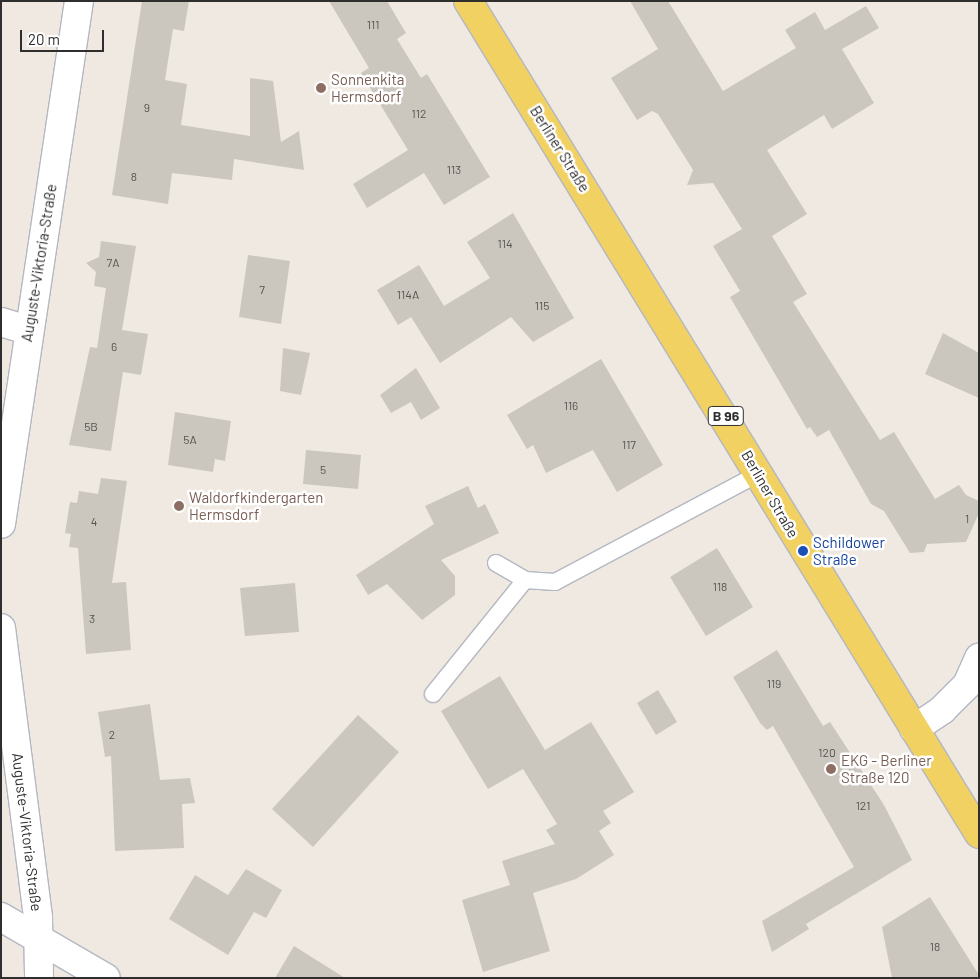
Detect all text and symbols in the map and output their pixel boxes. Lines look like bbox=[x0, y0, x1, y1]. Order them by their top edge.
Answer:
house number: 111 bbox=[367, 18, 379, 32]
scale bar bbox=[22, 20, 106, 52]
text: 20 m bbox=[28, 30, 60, 48]
place label: Sonnenkita Hermsdorf bbox=[331, 70, 405, 105]
marker: Sonnenkita Hermsdorf bbox=[315, 82, 327, 94]
house number: 9 bbox=[144, 101, 150, 115]
street label: Berliner Straße bbox=[526, 103, 594, 195]
house number: 112 bbox=[412, 107, 426, 121]
house number: 113 bbox=[447, 163, 461, 177]
house number: 8 bbox=[131, 170, 137, 184]
street label: Auguste-Viktoria-Straße bbox=[18, 183, 60, 343]
house number: 114 bbox=[497, 237, 513, 251]
house number: 7A bbox=[107, 256, 119, 270]
house number: 7 bbox=[259, 283, 265, 297]
house number: 114A bbox=[397, 288, 419, 302]
house number: 115 bbox=[535, 299, 549, 313]
house number: 6 bbox=[111, 340, 117, 354]
house number: 116 bbox=[564, 399, 578, 413]
road number: B 96 bbox=[707, 404, 745, 428]
house number: 5B bbox=[84, 420, 98, 434]
house number: 5A bbox=[183, 433, 197, 447]
house number: 117 bbox=[622, 438, 636, 452]
street label: Berliner Straße bbox=[738, 447, 802, 541]
house number: 5 bbox=[320, 463, 326, 477]
place label: Waldorfkindergarten Hermsdorf bbox=[189, 488, 323, 523]
marker: Waldorfkindergarten Hermsdorf bbox=[173, 500, 185, 512]
house number: 1 bbox=[965, 512, 969, 526]
house number: 4 bbox=[91, 515, 97, 529]
place label: Schildower Straße bbox=[813, 533, 885, 568]
marker: Schildower Straße bbox=[797, 545, 809, 557]
house number: 118 bbox=[713, 580, 727, 594]
house number: 3 bbox=[89, 612, 95, 626]
house number: 119 bbox=[767, 677, 781, 691]
house number: 2 bbox=[109, 728, 115, 742]
house number: 120 bbox=[818, 746, 836, 760]
place label: EKG - Berliner Straße 120 bbox=[841, 751, 932, 786]
street label: Auguste-Viktoria-Straße bbox=[8, 752, 46, 912]
marker: EKG - Berliner Straße 120 bbox=[825, 763, 837, 775]
house number: 121 bbox=[856, 799, 870, 813]
house number: 18 bbox=[930, 940, 940, 954]

